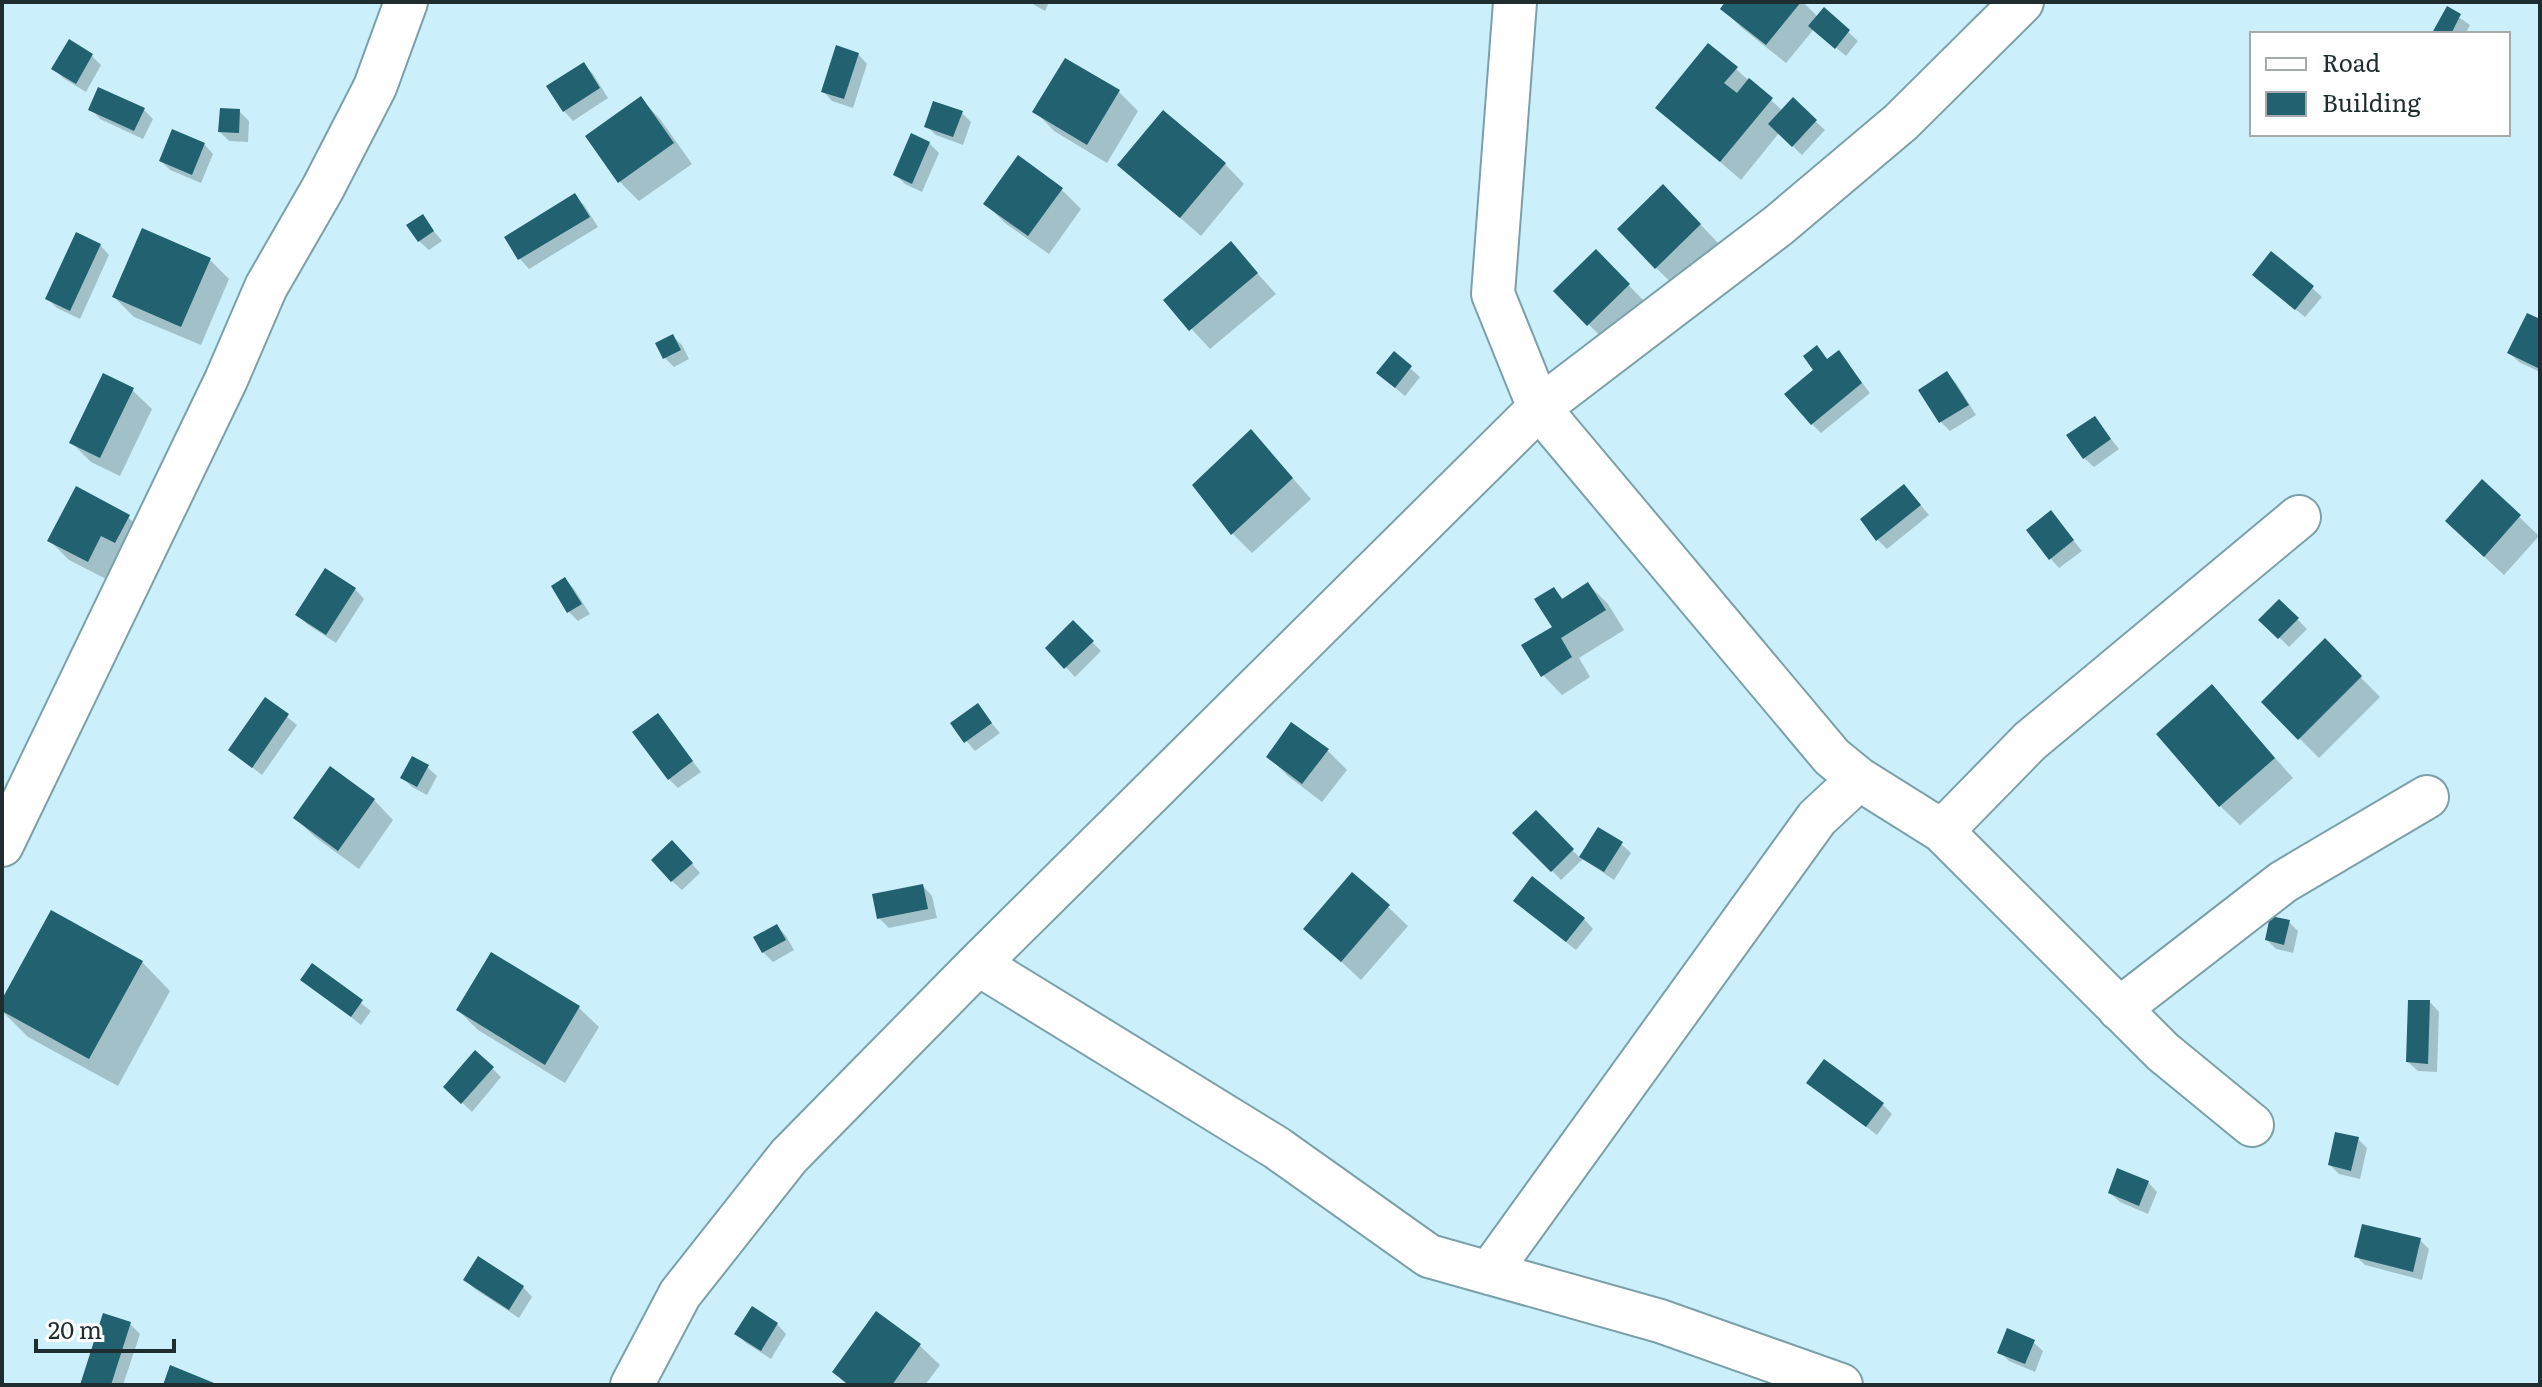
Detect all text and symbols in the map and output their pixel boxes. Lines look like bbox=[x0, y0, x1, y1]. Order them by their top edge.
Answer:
legend bbox=[2250, 32, 2510, 136]
text: Road bbox=[2322, 44, 2381, 79]
text: Building bbox=[2322, 84, 2421, 119]
scale bar bbox=[36, 1303, 174, 1353]
text: 20 m bbox=[48, 1311, 102, 1346]

